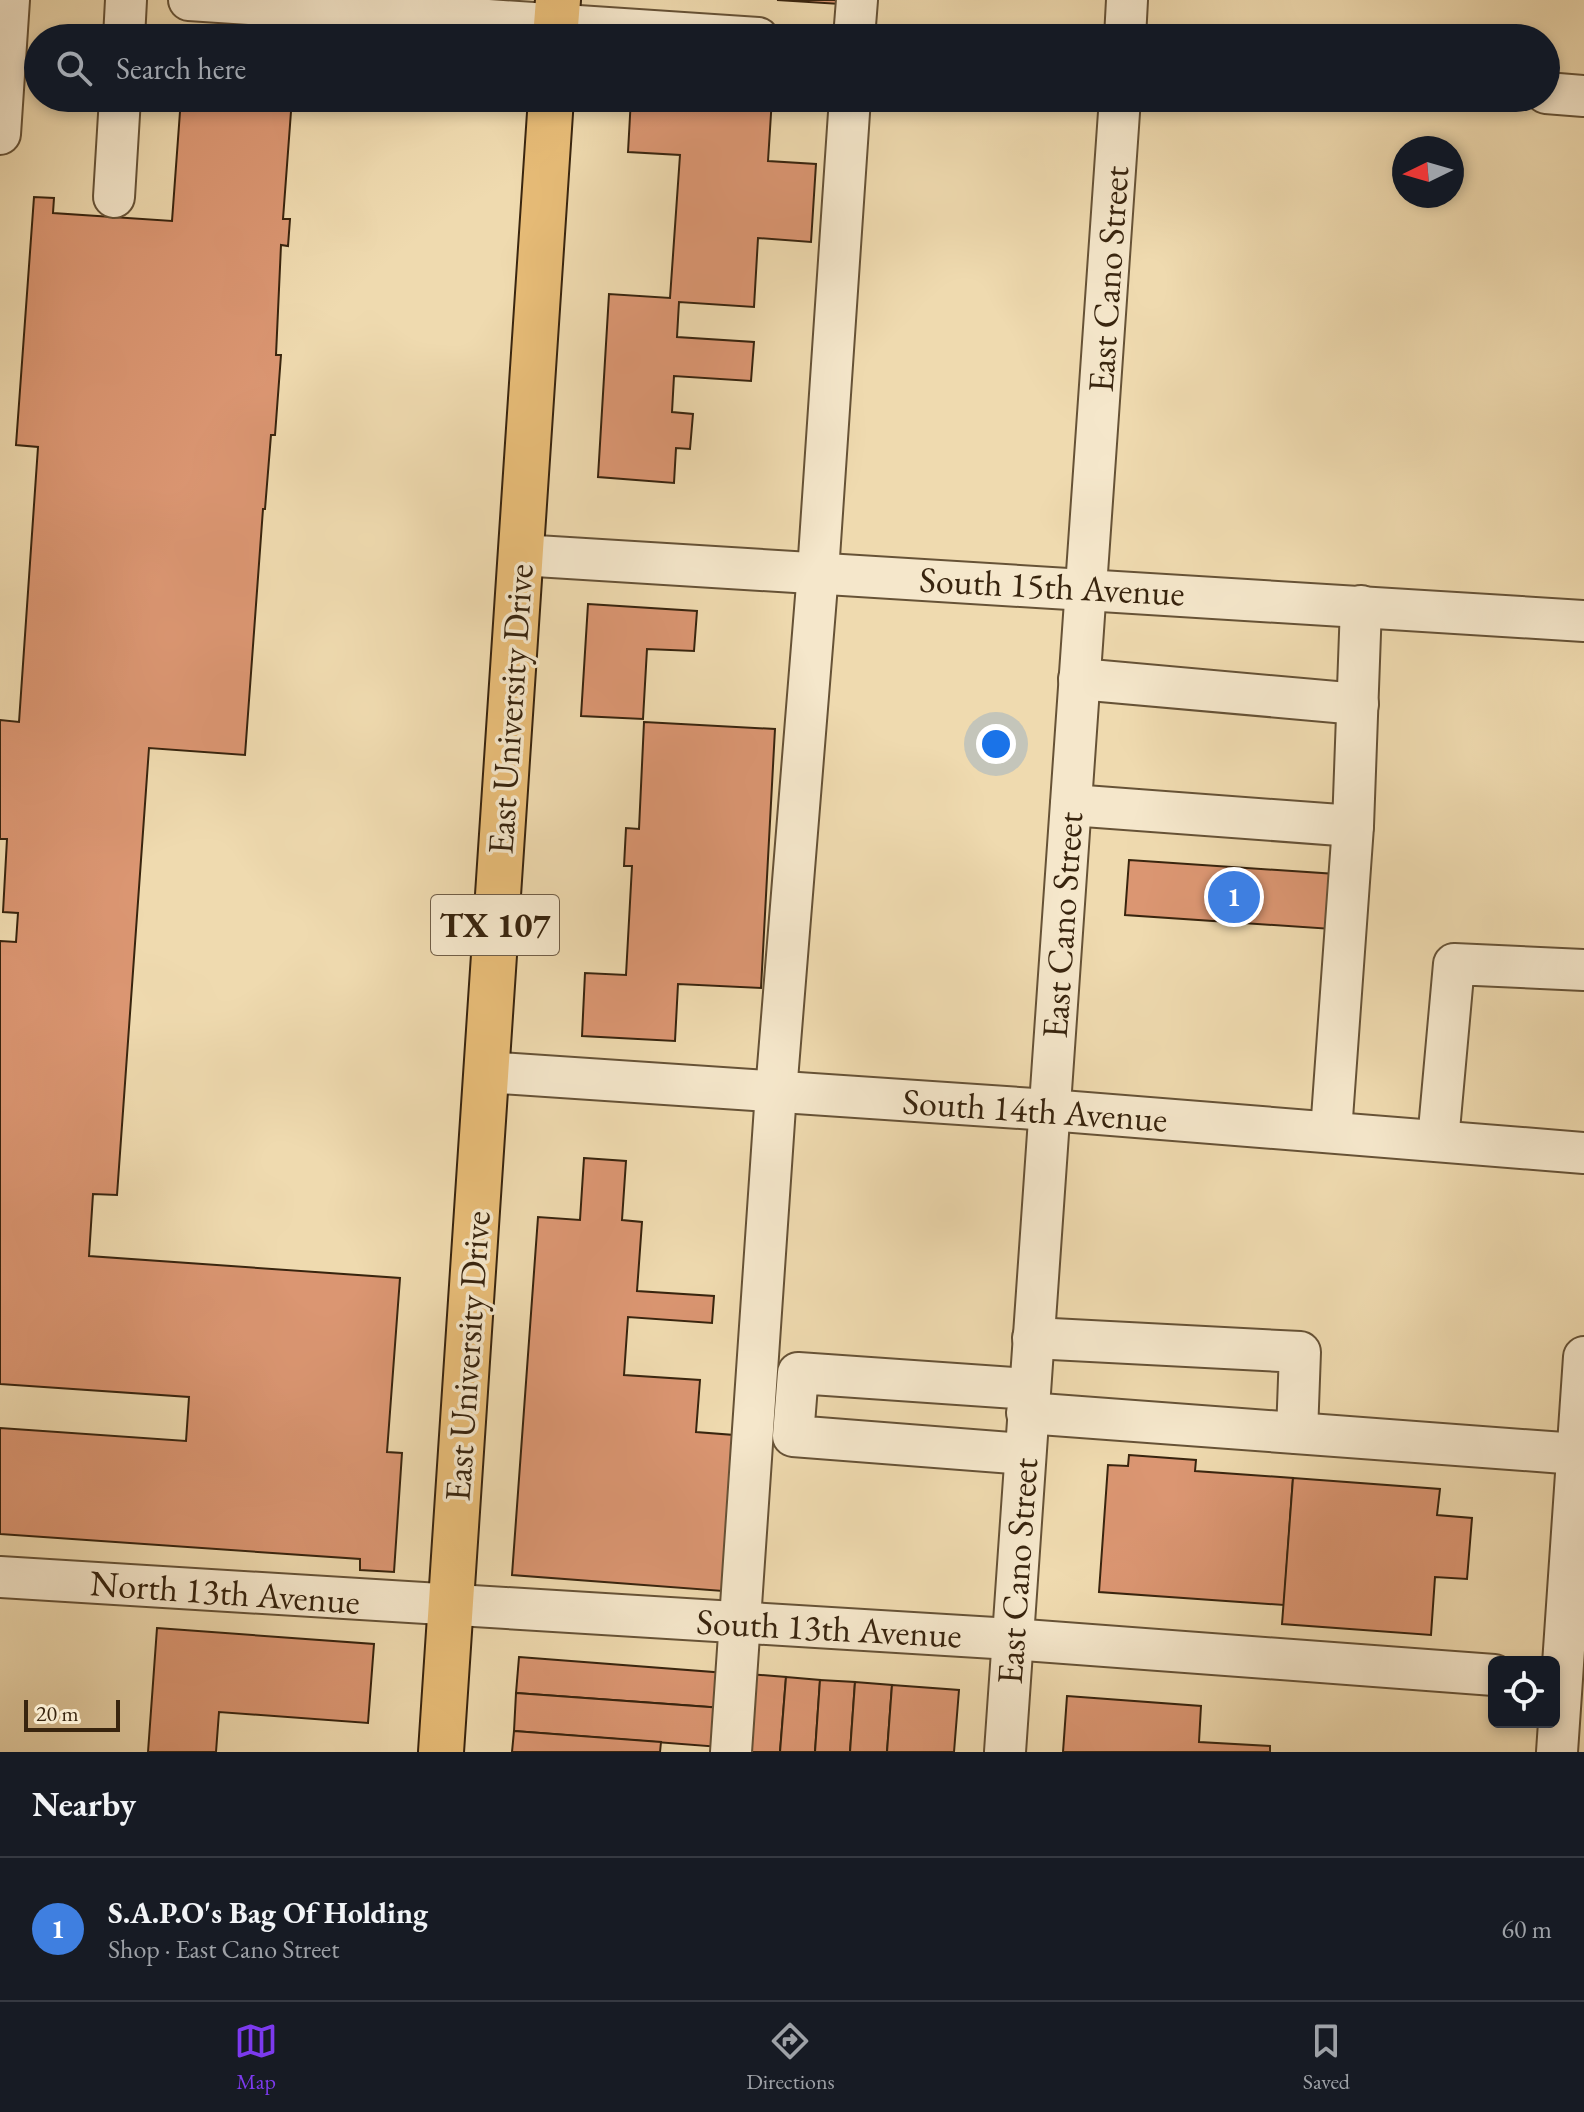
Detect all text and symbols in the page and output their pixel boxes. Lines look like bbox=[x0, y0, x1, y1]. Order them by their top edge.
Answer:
search box bbox=[24, 24, 1560, 112]
icon: search bbox=[52, 46, 96, 90]
text: Search here bbox=[116, 49, 246, 88]
north arrow bbox=[1392, 136, 1464, 208]
street label: East Cano Street bbox=[1077, 163, 1139, 394]
street label: South 15th Avenue bbox=[918, 556, 1186, 616]
street label: East University Drive bbox=[476, 562, 544, 856]
your location bbox=[976, 724, 1016, 764]
street label: East Cano Street bbox=[1031, 809, 1093, 1040]
pin: 1 bbox=[1208, 867, 1260, 927]
road number: TX 107 bbox=[431, 895, 559, 955]
street label: South 14th Avenue bbox=[901, 1077, 1169, 1143]
street label: East University Drive bbox=[433, 1209, 501, 1503]
street label: East Cano Street bbox=[986, 1455, 1048, 1686]
street label: North 13th Avenue bbox=[89, 1559, 361, 1625]
street label: South 13th Avenue bbox=[695, 1598, 963, 1658]
map controls bbox=[1488, 1656, 1560, 1728]
button: locate bbox=[1488, 1656, 1560, 1728]
scale bar bbox=[24, 1696, 120, 1732]
text: 20 m bbox=[36, 1699, 79, 1728]
text: Nearby bbox=[32, 1782, 136, 1826]
text: S.A.P.O's Bag Of Holding bbox=[108, 1893, 428, 1932]
text: 1 bbox=[51, 1912, 65, 1946]
text: 60 m bbox=[1502, 1912, 1552, 1946]
text: Shop · East Cano Street bbox=[108, 1932, 339, 1966]
tab: Map bbox=[234, 2019, 278, 2096]
tab: Directions bbox=[746, 2019, 835, 2096]
tab: Saved bbox=[1303, 2019, 1350, 2096]

